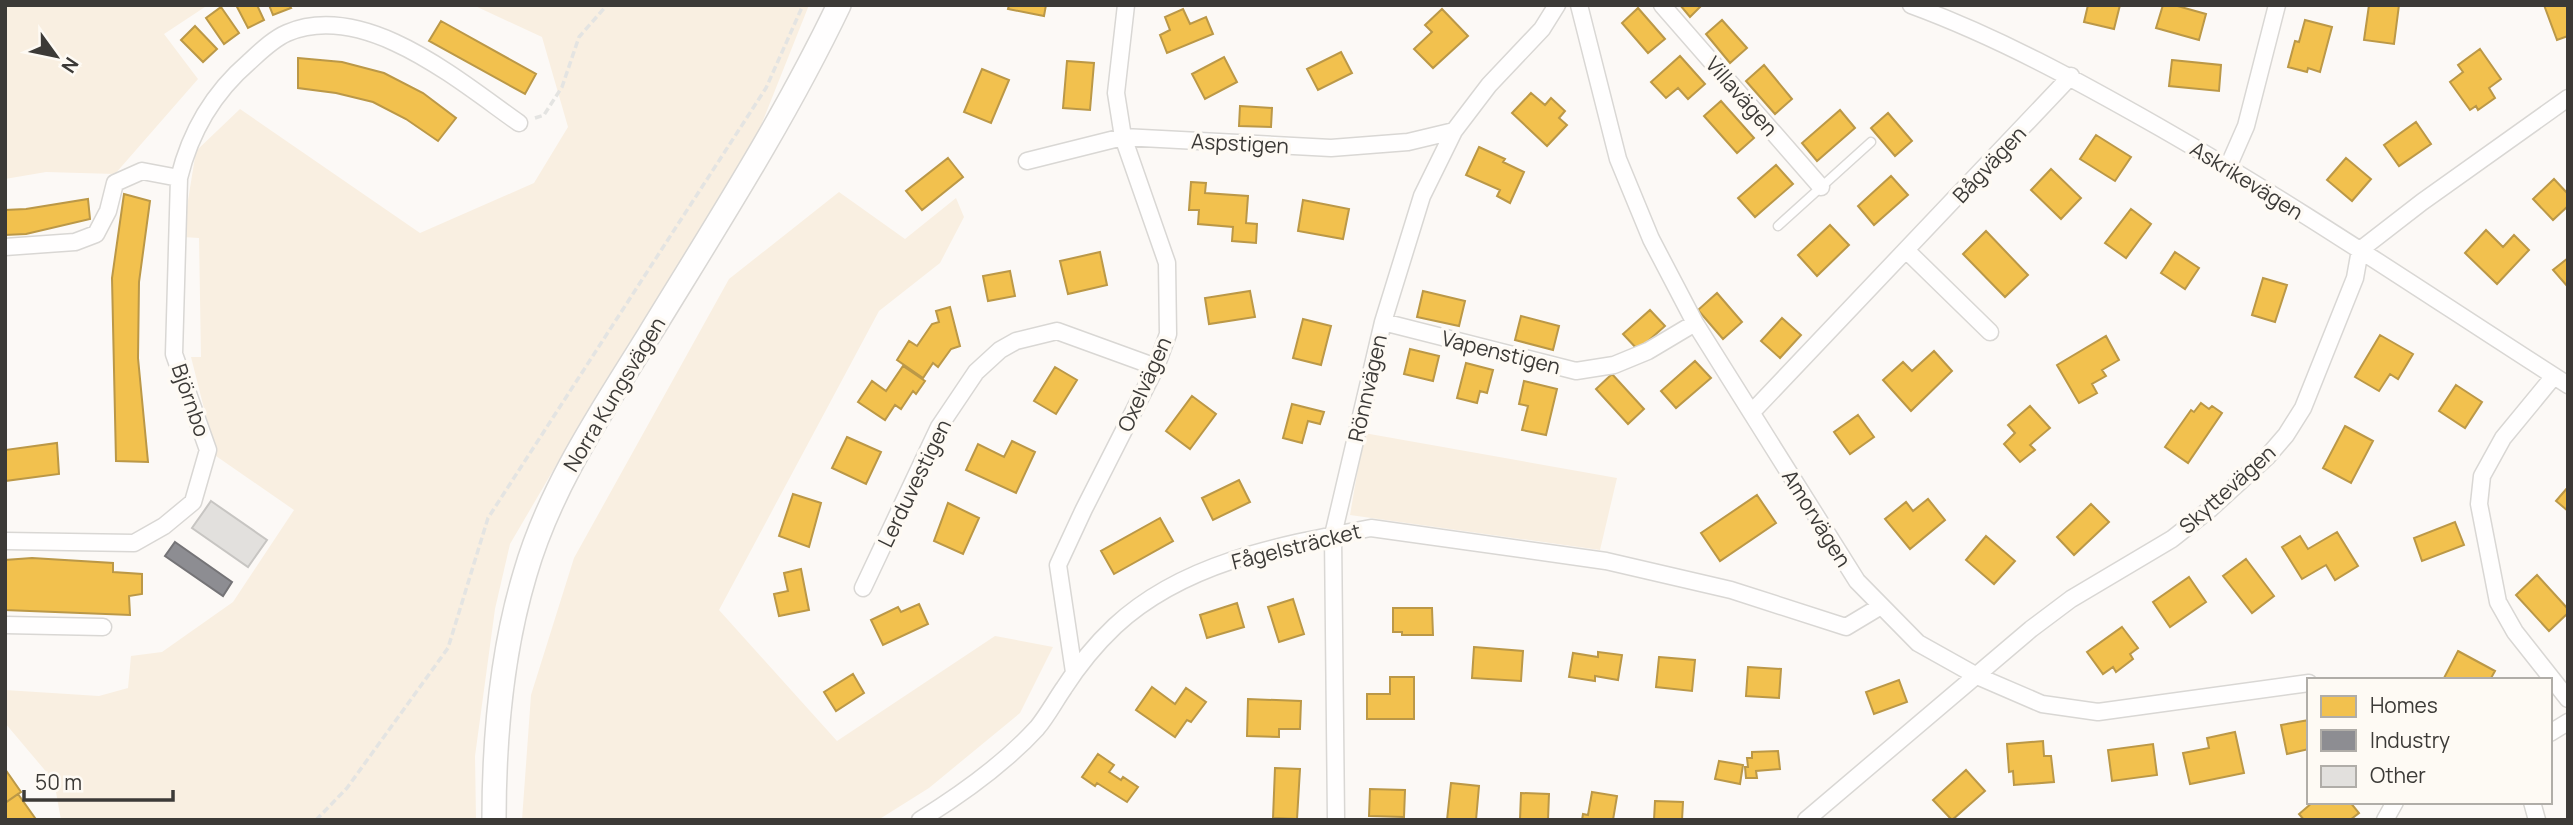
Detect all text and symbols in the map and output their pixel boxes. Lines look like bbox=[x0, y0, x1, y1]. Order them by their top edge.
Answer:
north arrow bbox=[21, 21, 91, 91]
street label: Villavägen bbox=[1700, 50, 1784, 142]
text: N bbox=[56, 52, 85, 78]
street label: Bågvägen bbox=[1946, 120, 2032, 208]
street label: Aspstigen bbox=[1190, 126, 1290, 160]
street label: Askrikevägen bbox=[2185, 134, 2309, 226]
street label: Norra Kungsvägen bbox=[557, 311, 671, 477]
street label: Vapenstigen bbox=[1439, 324, 1563, 380]
street label: Oxelvägen bbox=[1111, 332, 1177, 436]
street label: Rönnvägen bbox=[1341, 332, 1393, 444]
street label: Björnbo bbox=[165, 360, 217, 440]
street label: Lerduvestigen bbox=[871, 414, 957, 552]
street label: Skyttevägen bbox=[2173, 438, 2281, 540]
street label: Amorvägen bbox=[1776, 464, 1858, 572]
street label: Fågelsträcket bbox=[1228, 516, 1364, 576]
legend bbox=[2307, 678, 2552, 804]
text: Homes bbox=[2370, 691, 2438, 719]
text: Industry bbox=[2370, 726, 2450, 754]
scale bar bbox=[24, 758, 173, 802]
text: Other bbox=[2370, 761, 2426, 789]
text: 50 m bbox=[35, 768, 82, 796]

